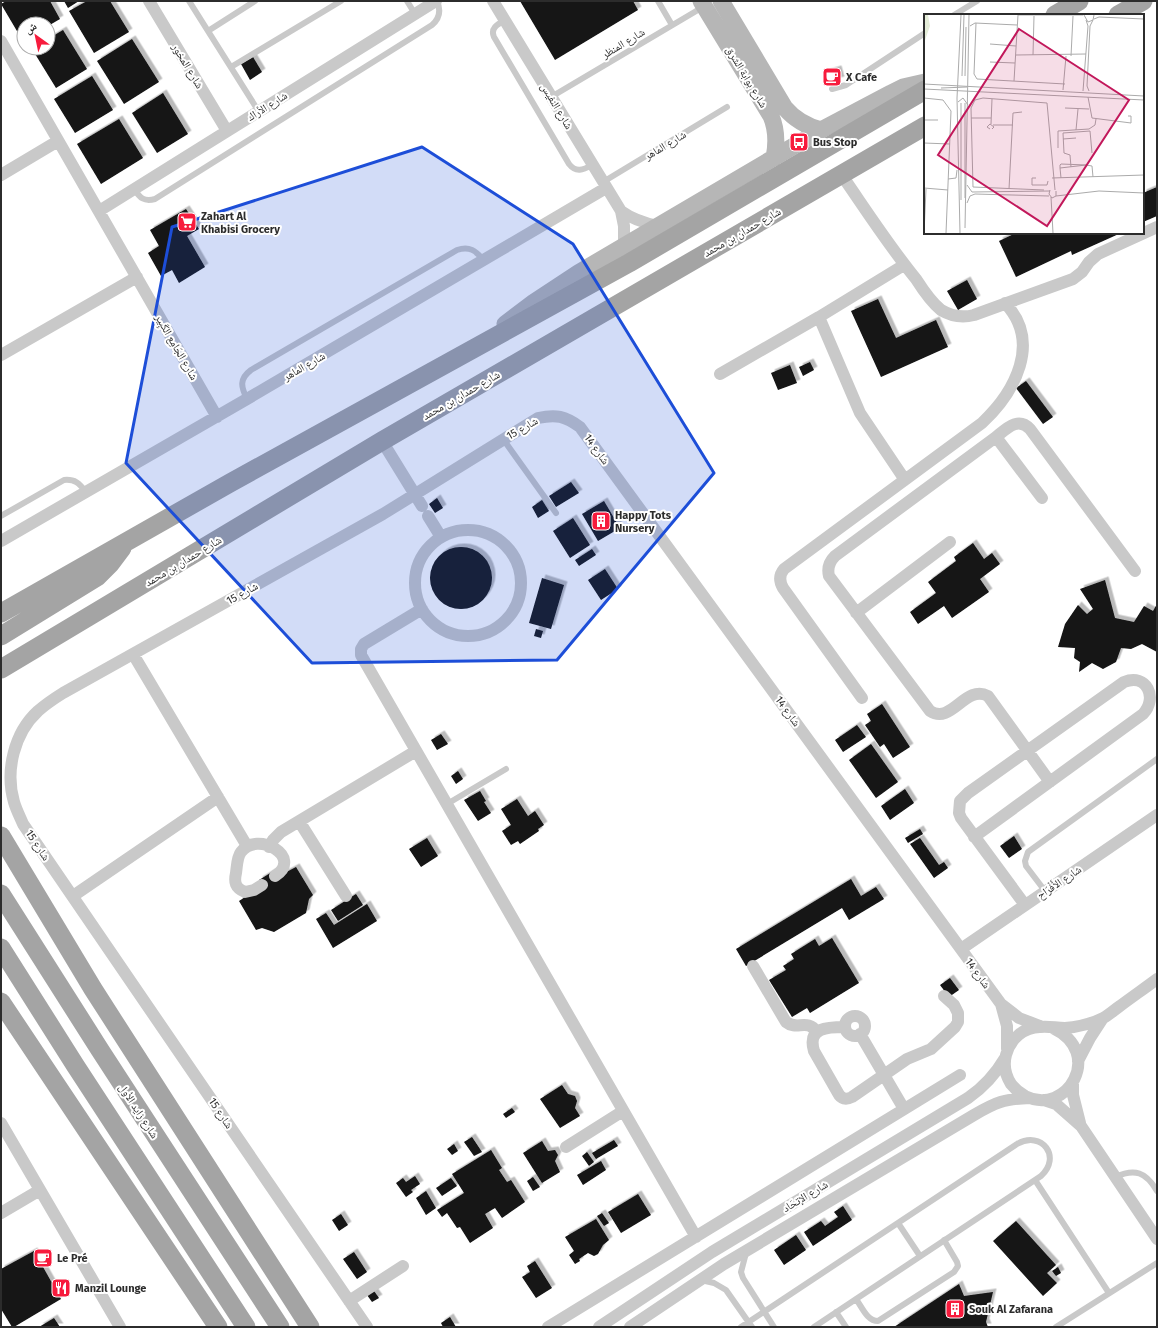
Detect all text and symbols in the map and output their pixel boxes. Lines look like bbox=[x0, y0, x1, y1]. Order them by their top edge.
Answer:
inset map bbox=[924, 14, 1144, 234]
north arrow bbox=[16, 16, 56, 56]
text: ش bbox=[22, 19, 40, 38]
street label: شارع المنظر bbox=[599, 26, 647, 62]
street label: شارع المخور bbox=[169, 41, 206, 91]
street label: شارع بوابة الشرق bbox=[723, 44, 770, 110]
cafe icon: X Cafe bbox=[821, 66, 843, 88]
place label: X Cafe bbox=[845, 71, 877, 84]
street label: شارع النفيس bbox=[538, 81, 575, 132]
street label: شارع الأراك bbox=[245, 89, 290, 124]
street label: شارع الماهر bbox=[641, 128, 688, 163]
bus stop icon: Bus Stop bbox=[788, 131, 810, 153]
place label: Bus Stop bbox=[813, 136, 858, 149]
street label: شارع حمدان بن محمد bbox=[701, 205, 783, 260]
place label: Zahart Al Khabisi Grocery bbox=[201, 210, 280, 236]
supermarket icon: Zahart Al Khabisi Grocery bbox=[176, 211, 198, 233]
street label: شارع الجَامِع الكَبِير bbox=[151, 311, 201, 383]
street label: شارع الماهر bbox=[280, 349, 327, 384]
street label: شارع حمدان بن محمد bbox=[420, 368, 502, 423]
street label: شارع 15 bbox=[504, 414, 540, 443]
street label: شارع 14 bbox=[581, 432, 612, 467]
place label: Happy Tots Nursery bbox=[615, 509, 672, 535]
building icon: Happy Tots Nursery bbox=[590, 510, 612, 532]
street label: شارع حمدان بن محمد bbox=[143, 533, 224, 589]
street label: شارع 15 bbox=[224, 579, 260, 607]
street label: شارع 14 bbox=[772, 694, 803, 729]
street label: شارع 15 bbox=[23, 828, 53, 863]
street label: شارع الأَفْرَاح bbox=[1034, 862, 1084, 902]
street label: شارع 14 bbox=[962, 956, 993, 991]
street label: شارع زايد الأول bbox=[116, 1081, 161, 1141]
street label: شارع 15 bbox=[206, 1096, 236, 1131]
street label: شارع الإتحَاد bbox=[780, 1178, 830, 1215]
cafe icon: Le Pré bbox=[32, 1247, 54, 1269]
place label: Le Pré bbox=[57, 1252, 88, 1265]
restaurant icon: Manzil Lounge bbox=[50, 1277, 72, 1299]
place label: Manzil Lounge bbox=[75, 1282, 146, 1295]
building icon: Souk Al Zafarana bbox=[944, 1298, 966, 1320]
place label: Souk Al Zafarana bbox=[969, 1303, 1053, 1316]

